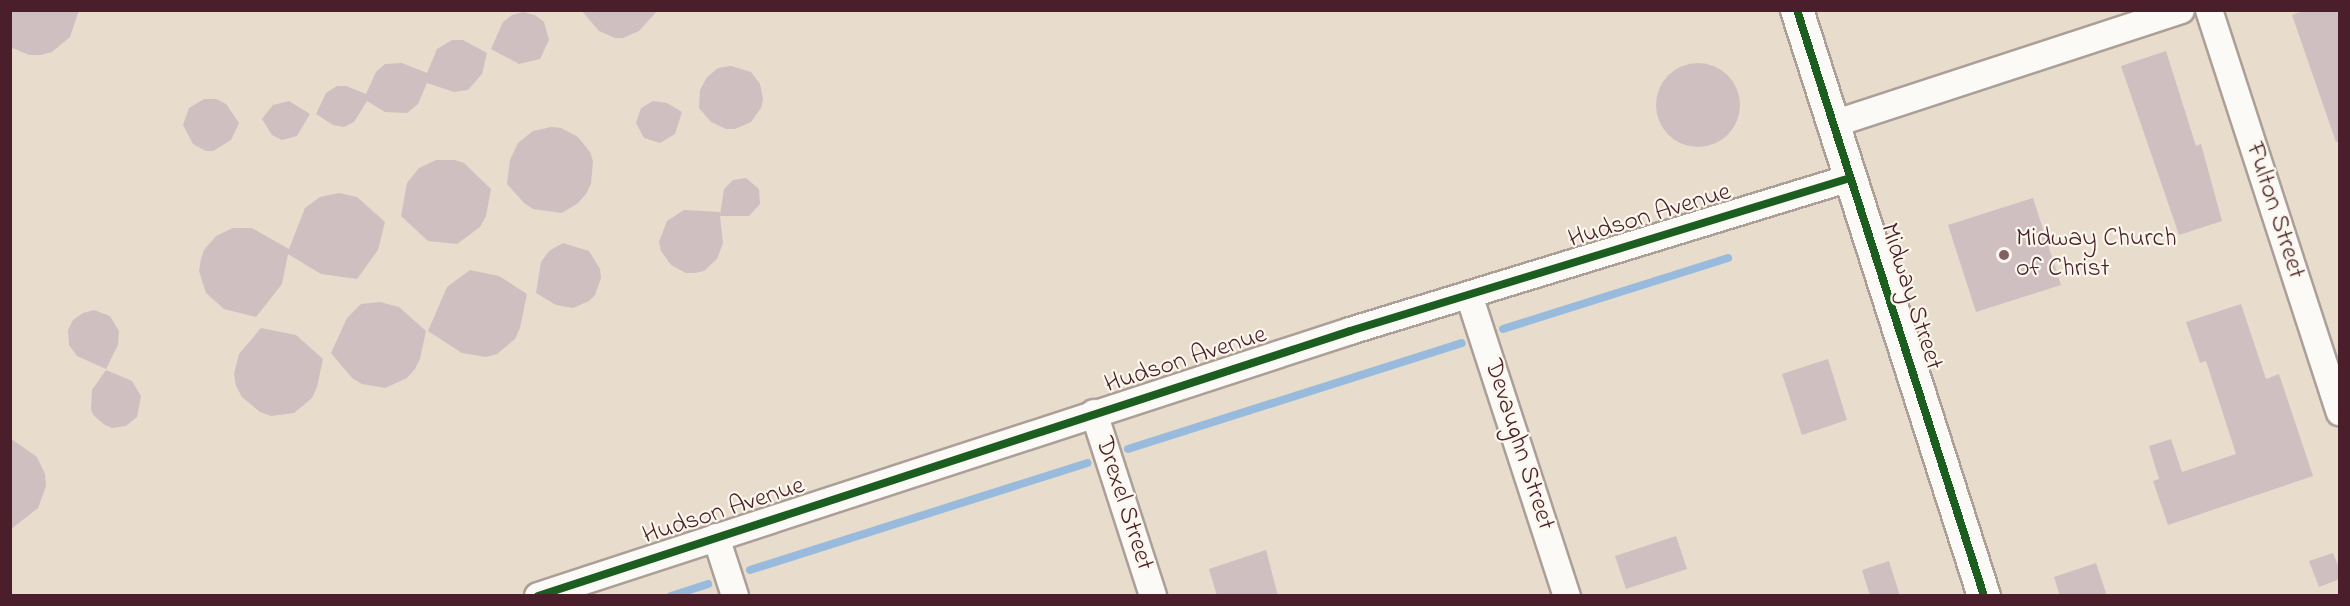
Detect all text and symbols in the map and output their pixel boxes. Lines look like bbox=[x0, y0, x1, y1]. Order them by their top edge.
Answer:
street label: Fulton Street bbox=[2237, 139, 2311, 283]
street label: Hudson Avenue bbox=[1565, 177, 1735, 257]
street label: Midway Street bbox=[1872, 220, 1948, 374]
place label: Midway Church of Christ bbox=[2016, 224, 2176, 286]
marker: Midway Church of Christ bbox=[1997, 248, 2011, 262]
street label: Hudson Avenue bbox=[1101, 320, 1271, 402]
street label: Devaughn Street bbox=[1476, 356, 1560, 534]
street label: Drexel Street bbox=[1087, 433, 1159, 575]
street label: Hudson Avenue bbox=[639, 471, 809, 553]

